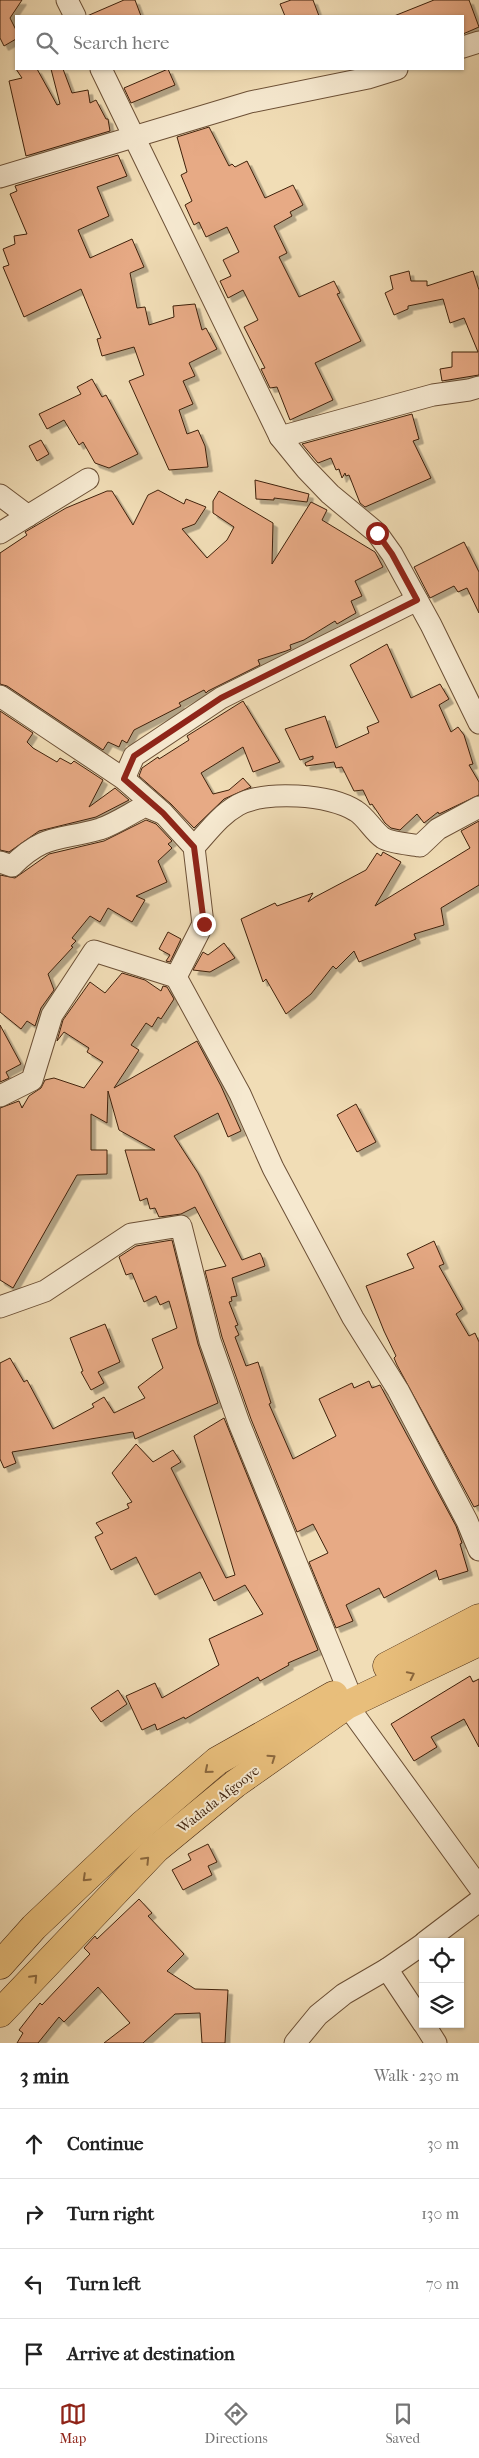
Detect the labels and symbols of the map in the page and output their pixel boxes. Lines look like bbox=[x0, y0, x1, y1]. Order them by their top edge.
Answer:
route start bbox=[366, 522, 389, 545]
route end bbox=[193, 913, 216, 936]
one-way arrow bbox=[406, 1670, 415, 1681]
one-way arrow bbox=[266, 1755, 276, 1764]
street label: Wadada Afgooye bbox=[173, 1762, 263, 1837]
one-way arrow bbox=[204, 1764, 213, 1773]
one-way arrow bbox=[140, 1857, 149, 1866]
one-way arrow bbox=[83, 1872, 92, 1881]
one-way arrow bbox=[28, 1974, 37, 1983]

